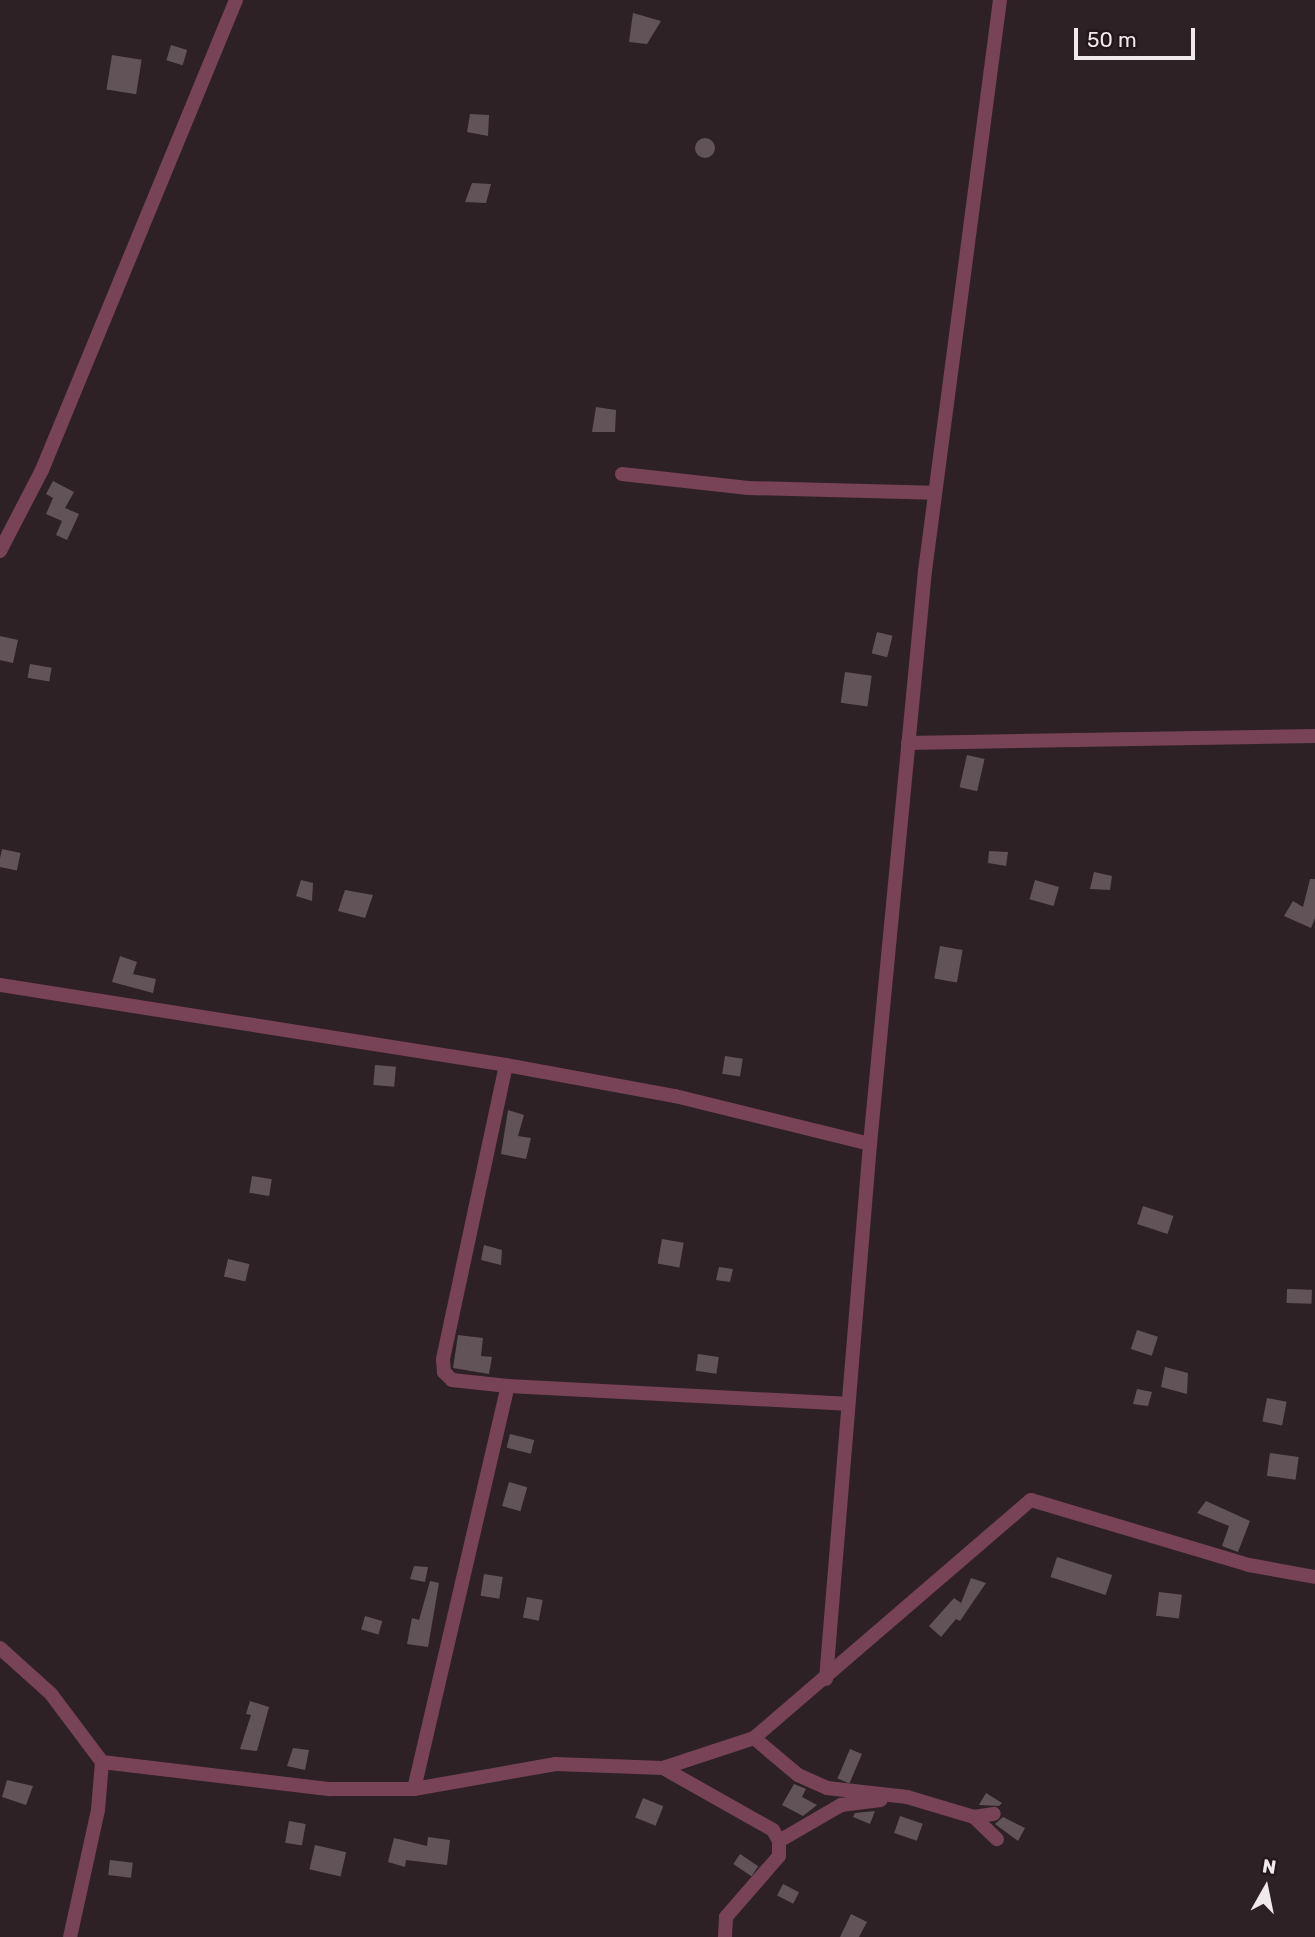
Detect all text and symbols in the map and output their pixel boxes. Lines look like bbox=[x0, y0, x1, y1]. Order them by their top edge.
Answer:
scale bar bbox=[1077, 14, 1198, 58]
text: 50 m bbox=[1087, 27, 1137, 52]
north arrow bbox=[1231, 1853, 1301, 1923]
text: N bbox=[1261, 1854, 1278, 1879]

